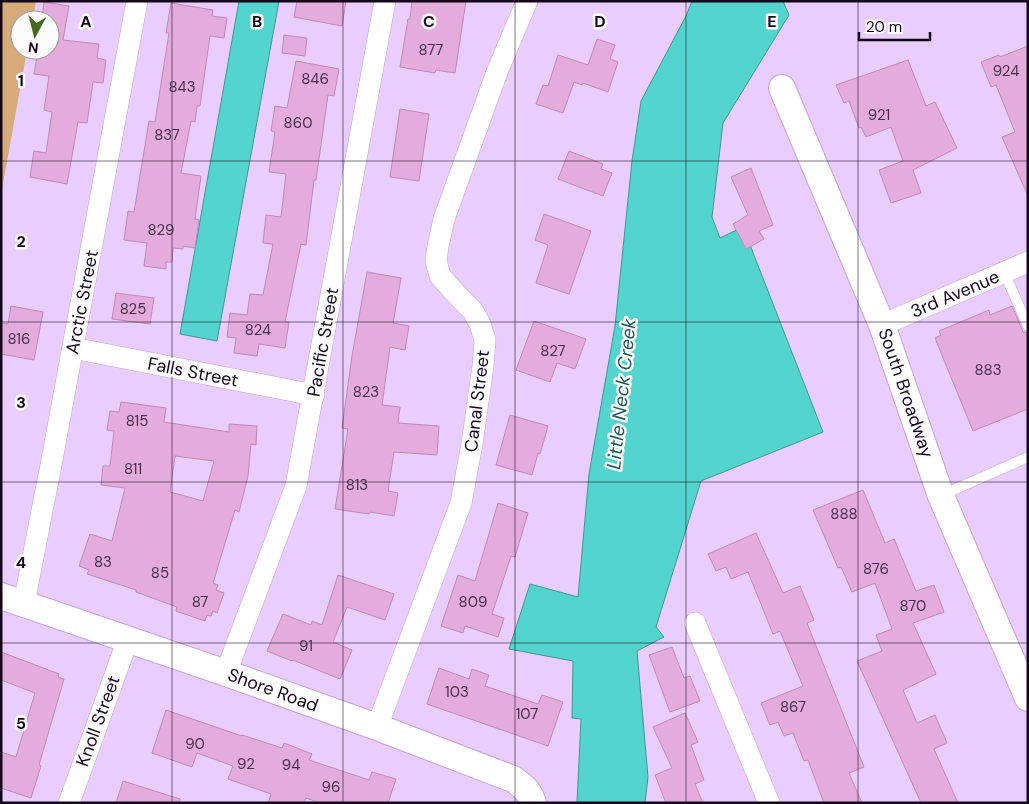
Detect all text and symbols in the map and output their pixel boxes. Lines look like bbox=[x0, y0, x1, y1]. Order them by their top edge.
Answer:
north arrow bbox=[10, 10, 60, 60]
scale bar bbox=[859, 10, 930, 42]
text: A bbox=[80, 11, 92, 32]
text: B bbox=[252, 11, 262, 32]
text: C bbox=[423, 11, 435, 32]
text: D bbox=[594, 11, 606, 32]
text: E bbox=[767, 11, 777, 32]
text: 20 m bbox=[866, 17, 902, 37]
text: N bbox=[27, 38, 40, 57]
house number: 877 bbox=[419, 40, 443, 60]
house number: 924 bbox=[993, 61, 1019, 81]
house number: 846 bbox=[301, 69, 329, 89]
text: 1 bbox=[18, 70, 24, 91]
house number: 843 bbox=[168, 77, 196, 97]
house number: 921 bbox=[868, 105, 890, 125]
house number: 860 bbox=[284, 113, 312, 133]
house number: 837 bbox=[154, 125, 180, 145]
house number: 829 bbox=[148, 220, 174, 240]
text: 2 bbox=[16, 231, 26, 252]
street label: Arctic Street bbox=[60, 248, 104, 356]
street label: 3rd Avenue bbox=[907, 265, 1003, 323]
street label: Pacific Street bbox=[302, 285, 344, 399]
house number: 825 bbox=[120, 299, 146, 319]
water label: Little Neck Creek bbox=[601, 317, 642, 471]
house number: 824 bbox=[245, 320, 271, 340]
street label: South Broadway bbox=[873, 325, 939, 461]
house number: 816 bbox=[8, 329, 30, 349]
house number: 827 bbox=[540, 341, 566, 361]
street label: Canal Street bbox=[459, 349, 495, 453]
street label: Falls Street bbox=[146, 351, 240, 393]
house number: 883 bbox=[974, 360, 1002, 380]
house number: 823 bbox=[353, 382, 379, 402]
text: 3 bbox=[16, 392, 26, 413]
house number: 815 bbox=[126, 411, 148, 431]
house number: 811 bbox=[124, 459, 142, 479]
house number: 813 bbox=[346, 475, 368, 495]
house number: 888 bbox=[830, 504, 858, 524]
text: 4 bbox=[16, 552, 26, 573]
house number: 83 bbox=[94, 552, 112, 572]
house number: 876 bbox=[863, 559, 889, 579]
house number: 85 bbox=[151, 563, 169, 583]
house number: 87 bbox=[192, 592, 208, 612]
house number: 809 bbox=[459, 592, 487, 612]
house number: 870 bbox=[900, 596, 926, 616]
house number: 91 bbox=[299, 636, 313, 656]
street label: Shore Road bbox=[224, 663, 322, 717]
street label: Knoll Street bbox=[70, 672, 126, 770]
house number: 103 bbox=[445, 682, 469, 702]
house number: 867 bbox=[780, 697, 806, 717]
house number: 107 bbox=[516, 704, 538, 724]
text: 5 bbox=[16, 713, 26, 734]
house number: 90 bbox=[185, 734, 205, 754]
house number: 92 bbox=[237, 754, 255, 774]
house number: 94 bbox=[282, 755, 300, 775]
house number: 96 bbox=[322, 777, 340, 797]

